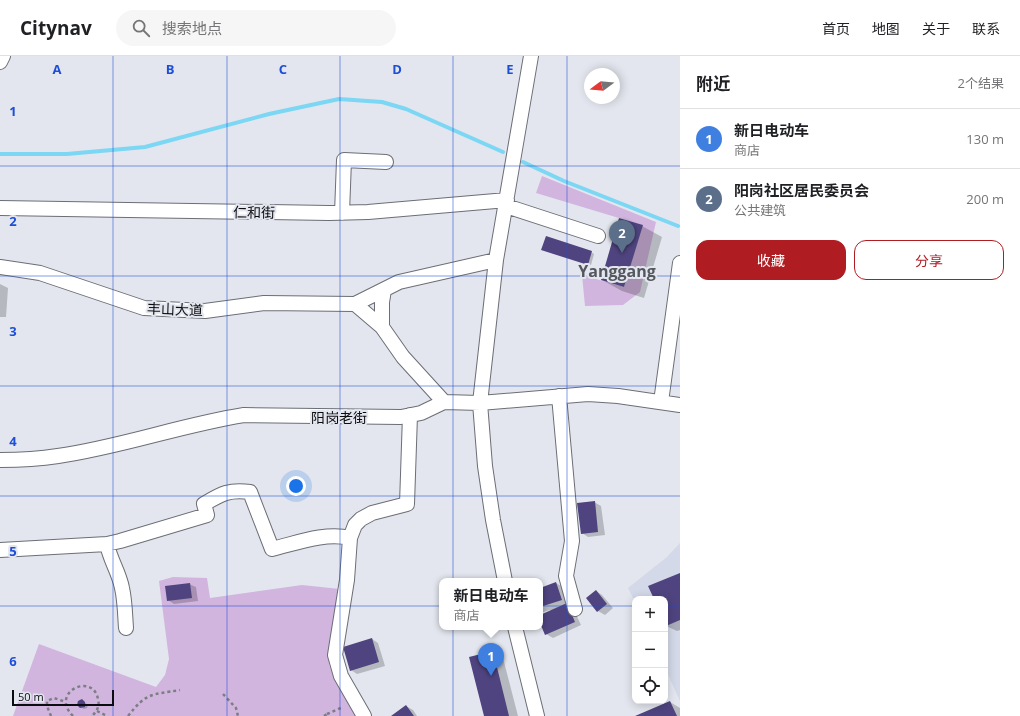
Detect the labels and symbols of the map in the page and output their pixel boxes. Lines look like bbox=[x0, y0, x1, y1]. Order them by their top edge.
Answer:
text: A bbox=[53, 60, 62, 78]
text: B bbox=[166, 60, 175, 78]
text: C bbox=[279, 60, 287, 78]
text: D bbox=[392, 60, 402, 78]
text: E bbox=[506, 60, 514, 78]
north arrow bbox=[584, 68, 620, 104]
text: 1 bbox=[9, 102, 17, 120]
street label: 仁和街 bbox=[233, 202, 275, 222]
text: 2 bbox=[9, 212, 17, 230]
pin: 2 bbox=[609, 220, 635, 253]
district label: Yanggang bbox=[578, 260, 656, 282]
street label: 丰山大道 bbox=[147, 299, 203, 319]
text: 3 bbox=[9, 322, 17, 340]
street label: 阳岗老街 bbox=[311, 408, 367, 427]
text: 4 bbox=[9, 432, 17, 450]
your location bbox=[286, 476, 306, 496]
text: 5 bbox=[9, 542, 17, 560]
pin: 1 bbox=[478, 643, 504, 676]
text: 6 bbox=[9, 652, 17, 670]
scale bar bbox=[12, 688, 114, 707]

